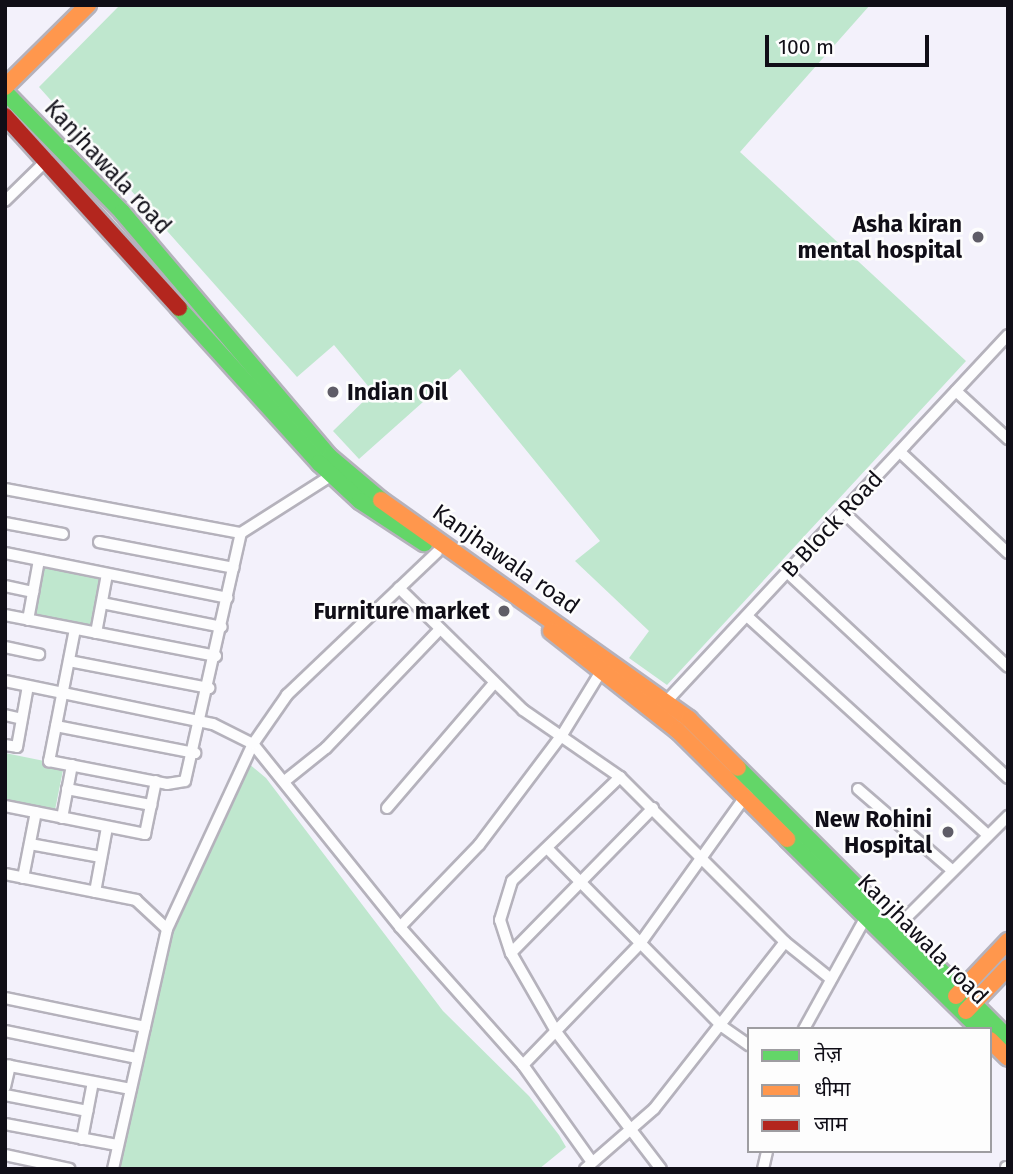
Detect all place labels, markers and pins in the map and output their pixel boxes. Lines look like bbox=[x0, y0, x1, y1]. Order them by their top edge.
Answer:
place label: Asha kiran mental hospital bbox=[798, 210, 962, 264]
marker: Asha kiran mental hospital bbox=[968, 227, 988, 247]
place label: Indian Oil bbox=[347, 378, 448, 406]
marker: Indian Oil bbox=[325, 384, 341, 400]
place label: Furniture market bbox=[314, 597, 490, 625]
marker: Furniture market bbox=[496, 603, 512, 619]
place label: New Rohini Hospital bbox=[815, 805, 932, 859]
marker: New Rohini Hospital bbox=[938, 822, 958, 842]

